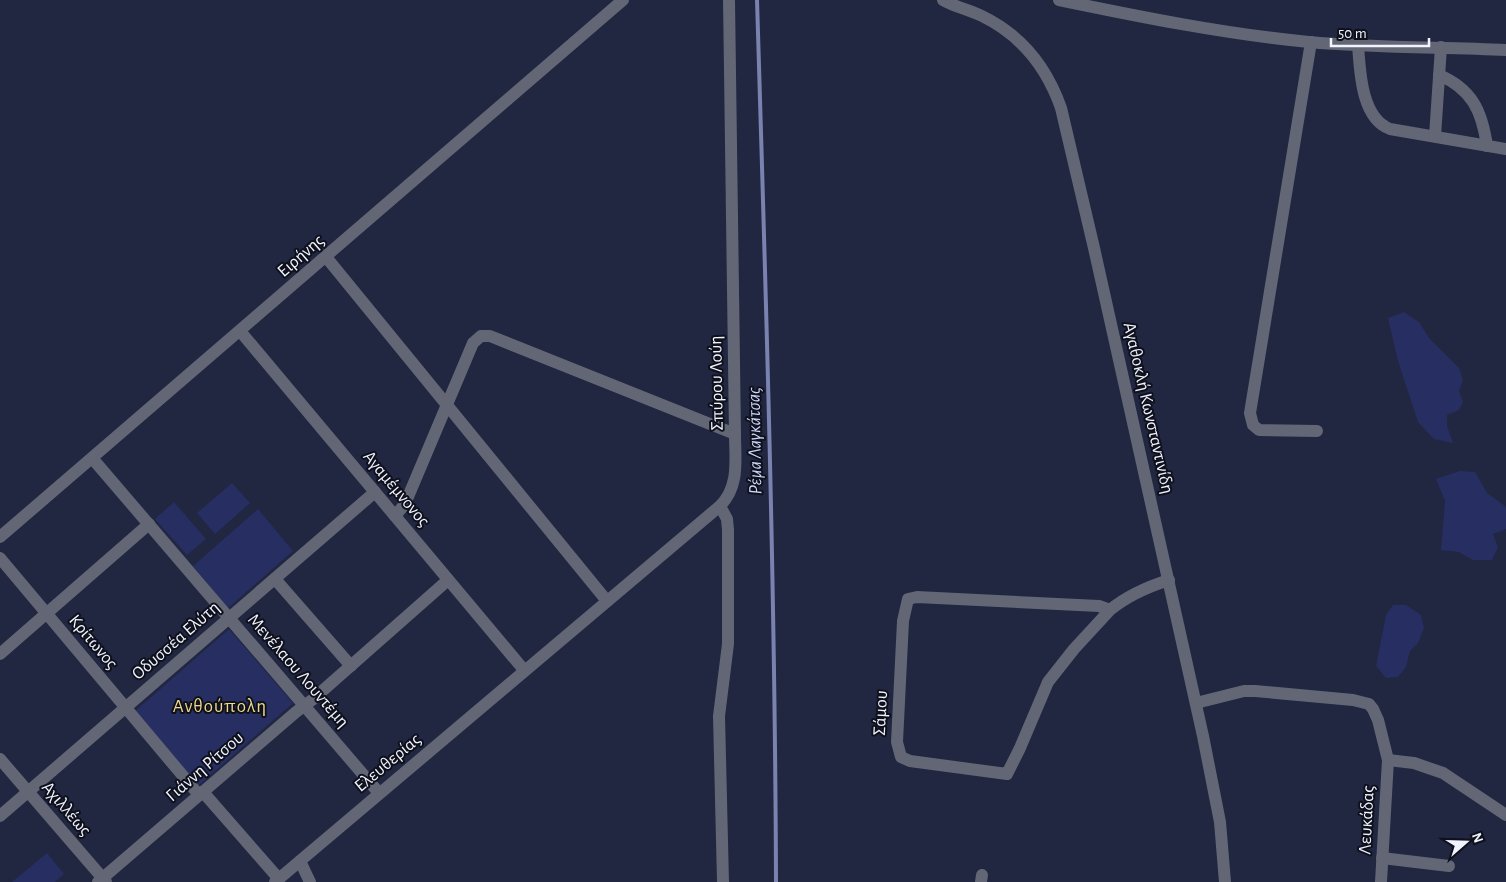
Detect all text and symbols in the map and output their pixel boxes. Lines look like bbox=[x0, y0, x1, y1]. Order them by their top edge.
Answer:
scale bar bbox=[1331, 15, 1428, 47]
text: 50 m bbox=[1338, 26, 1367, 41]
street label: Ειρήνης bbox=[274, 231, 328, 281]
street label: Αγαθοκλή Κωνσταντινίδη bbox=[1120, 320, 1177, 495]
street label: Σπύρου Λούη bbox=[707, 335, 727, 431]
water label: Ρέμα Λαγκάτσας bbox=[745, 387, 765, 495]
street label: Αγαμέμνονoς bbox=[359, 448, 433, 530]
street label: Οδυσσέα Ελύτη bbox=[129, 598, 223, 684]
street label: Κρίτωνος bbox=[65, 611, 122, 673]
street label: Μενέλαου Λουντέμη bbox=[244, 611, 352, 731]
street label: Σάμου bbox=[871, 690, 891, 736]
district label: Ανθούπολη bbox=[173, 697, 267, 716]
street label: Γιάννη Ρίτσου bbox=[162, 728, 247, 805]
street label: Ελευθερίας bbox=[351, 730, 424, 796]
street label: Αχιλλέως bbox=[38, 779, 94, 839]
street label: Λευκάδας bbox=[1356, 785, 1378, 855]
north arrow bbox=[1441, 817, 1491, 867]
text: N bbox=[1469, 831, 1486, 845]

